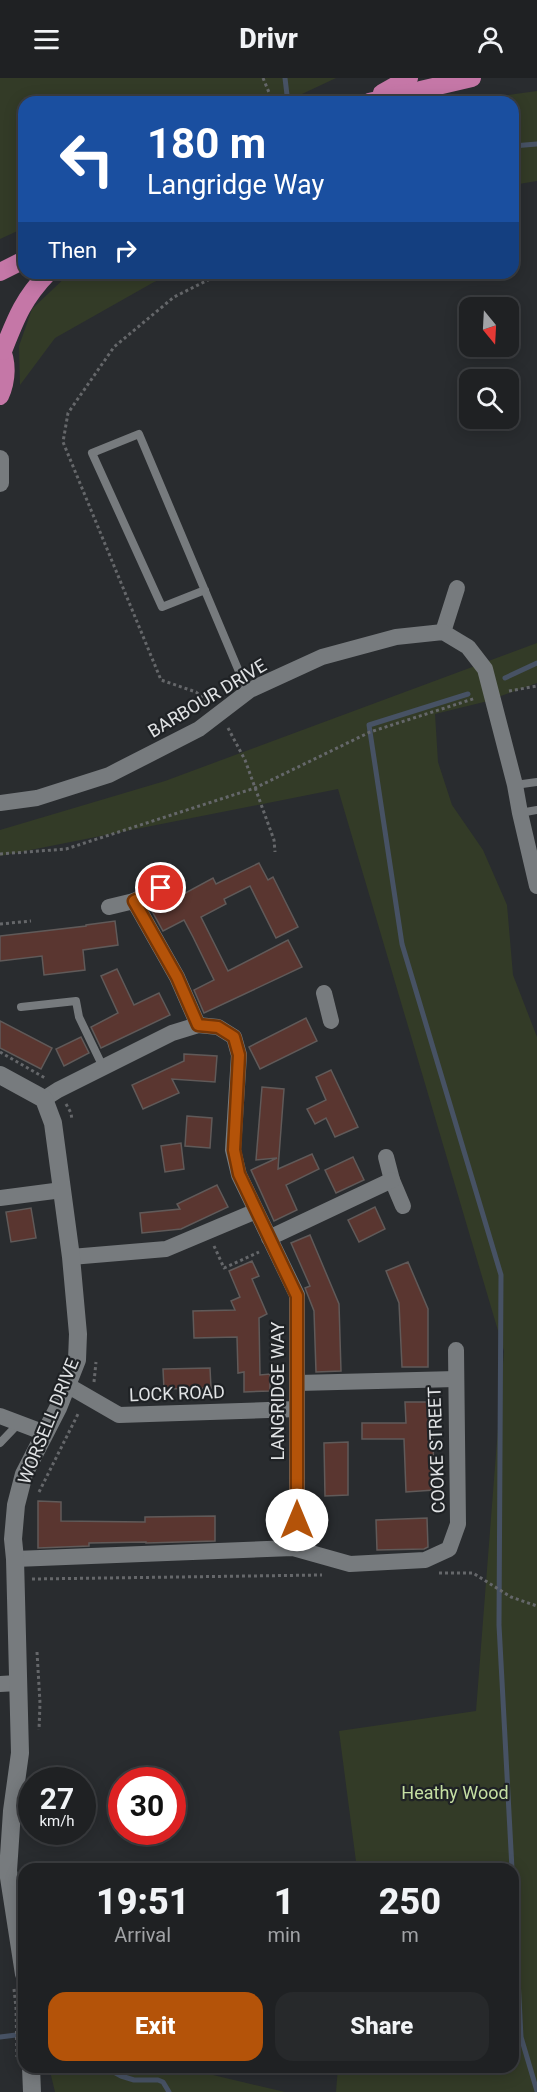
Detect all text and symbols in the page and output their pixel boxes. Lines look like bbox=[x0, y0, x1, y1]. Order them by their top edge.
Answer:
icon: menu bbox=[30, 23, 63, 56]
text: Drivr bbox=[239, 23, 298, 55]
icon: person bbox=[474, 23, 507, 56]
text: 180 m bbox=[147, 119, 266, 168]
icon: left bbox=[48, 120, 126, 198]
text: Langridge Way bbox=[147, 169, 324, 201]
icon: right bbox=[109, 234, 142, 267]
text: Then bbox=[48, 238, 97, 263]
north arrow bbox=[459, 297, 519, 357]
map controls bbox=[459, 297, 519, 429]
button: search bbox=[459, 369, 519, 429]
street label: BARBOUR DRIVE bbox=[144, 654, 270, 742]
pin bbox=[135, 862, 186, 913]
icon: arrive bbox=[144, 871, 177, 904]
street label: LANGRIDGE WAY bbox=[267, 1321, 288, 1460]
street label: WORSELL DRIVE bbox=[13, 1355, 83, 1487]
street label: LOCK ROAD bbox=[129, 1381, 225, 1405]
street label: COOKE STREET bbox=[423, 1386, 449, 1514]
position arrow bbox=[265, 1488, 329, 1552]
speed limit sign: 30 bbox=[108, 1767, 186, 1845]
text: 27 bbox=[40, 1781, 74, 1816]
park label: Heathy Wood bbox=[401, 1782, 509, 1803]
text: km/h bbox=[39, 1812, 75, 1830]
text: 19:51 bbox=[96, 1881, 189, 1923]
text: 1 bbox=[274, 1881, 295, 1923]
text: 250 bbox=[379, 1881, 441, 1923]
text: Arrival bbox=[114, 1923, 171, 1947]
text: min bbox=[267, 1923, 301, 1947]
text: m bbox=[401, 1923, 419, 1947]
button: Exit bbox=[48, 1992, 263, 2061]
button: Share bbox=[275, 1992, 489, 2061]

